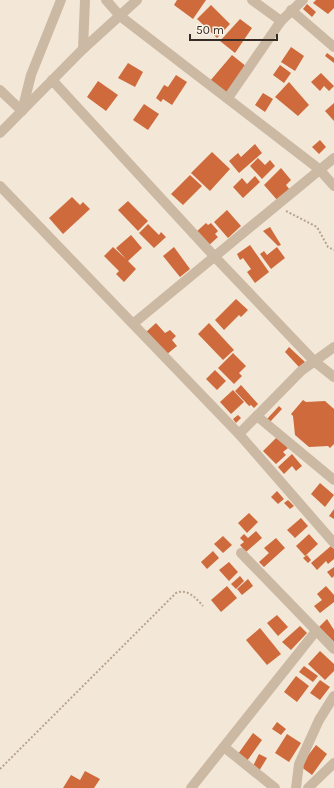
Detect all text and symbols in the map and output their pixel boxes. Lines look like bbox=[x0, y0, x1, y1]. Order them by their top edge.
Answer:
scale bar bbox=[190, 16, 277, 42]
text: 50 m bbox=[196, 23, 224, 37]

